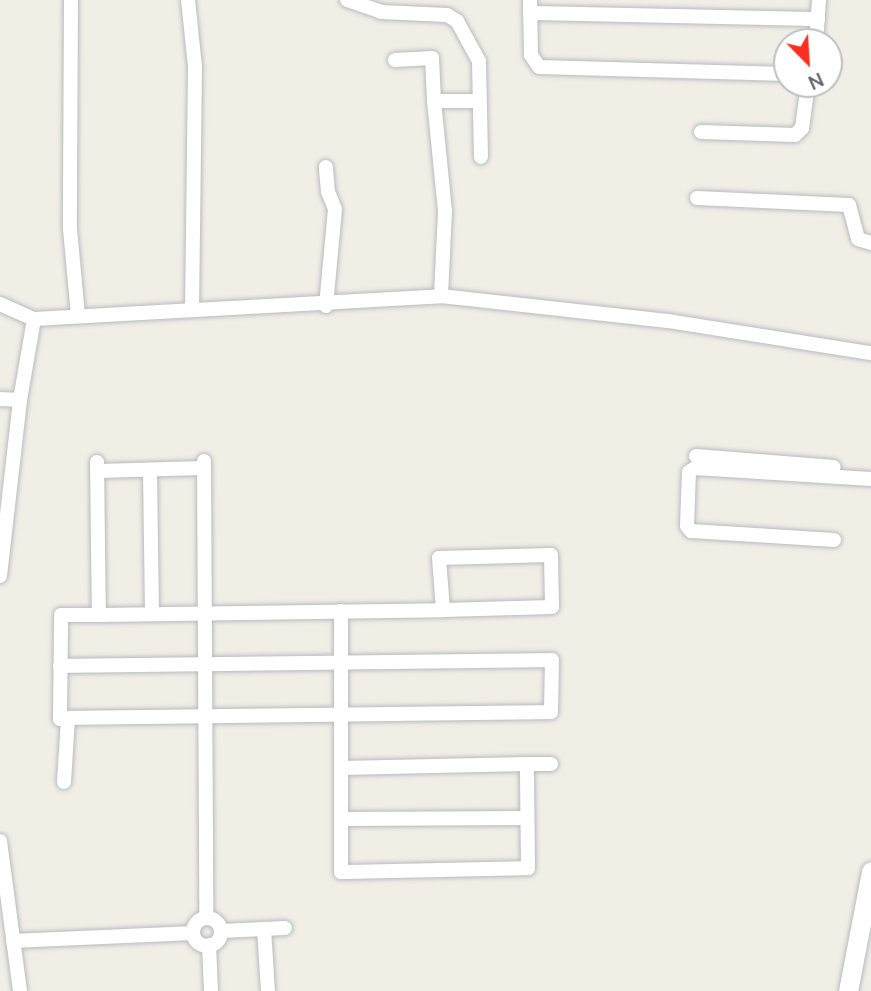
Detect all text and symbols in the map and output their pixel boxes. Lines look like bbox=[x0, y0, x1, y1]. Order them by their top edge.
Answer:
north arrow bbox=[773, 28, 843, 98]
text: N bbox=[804, 66, 828, 95]

